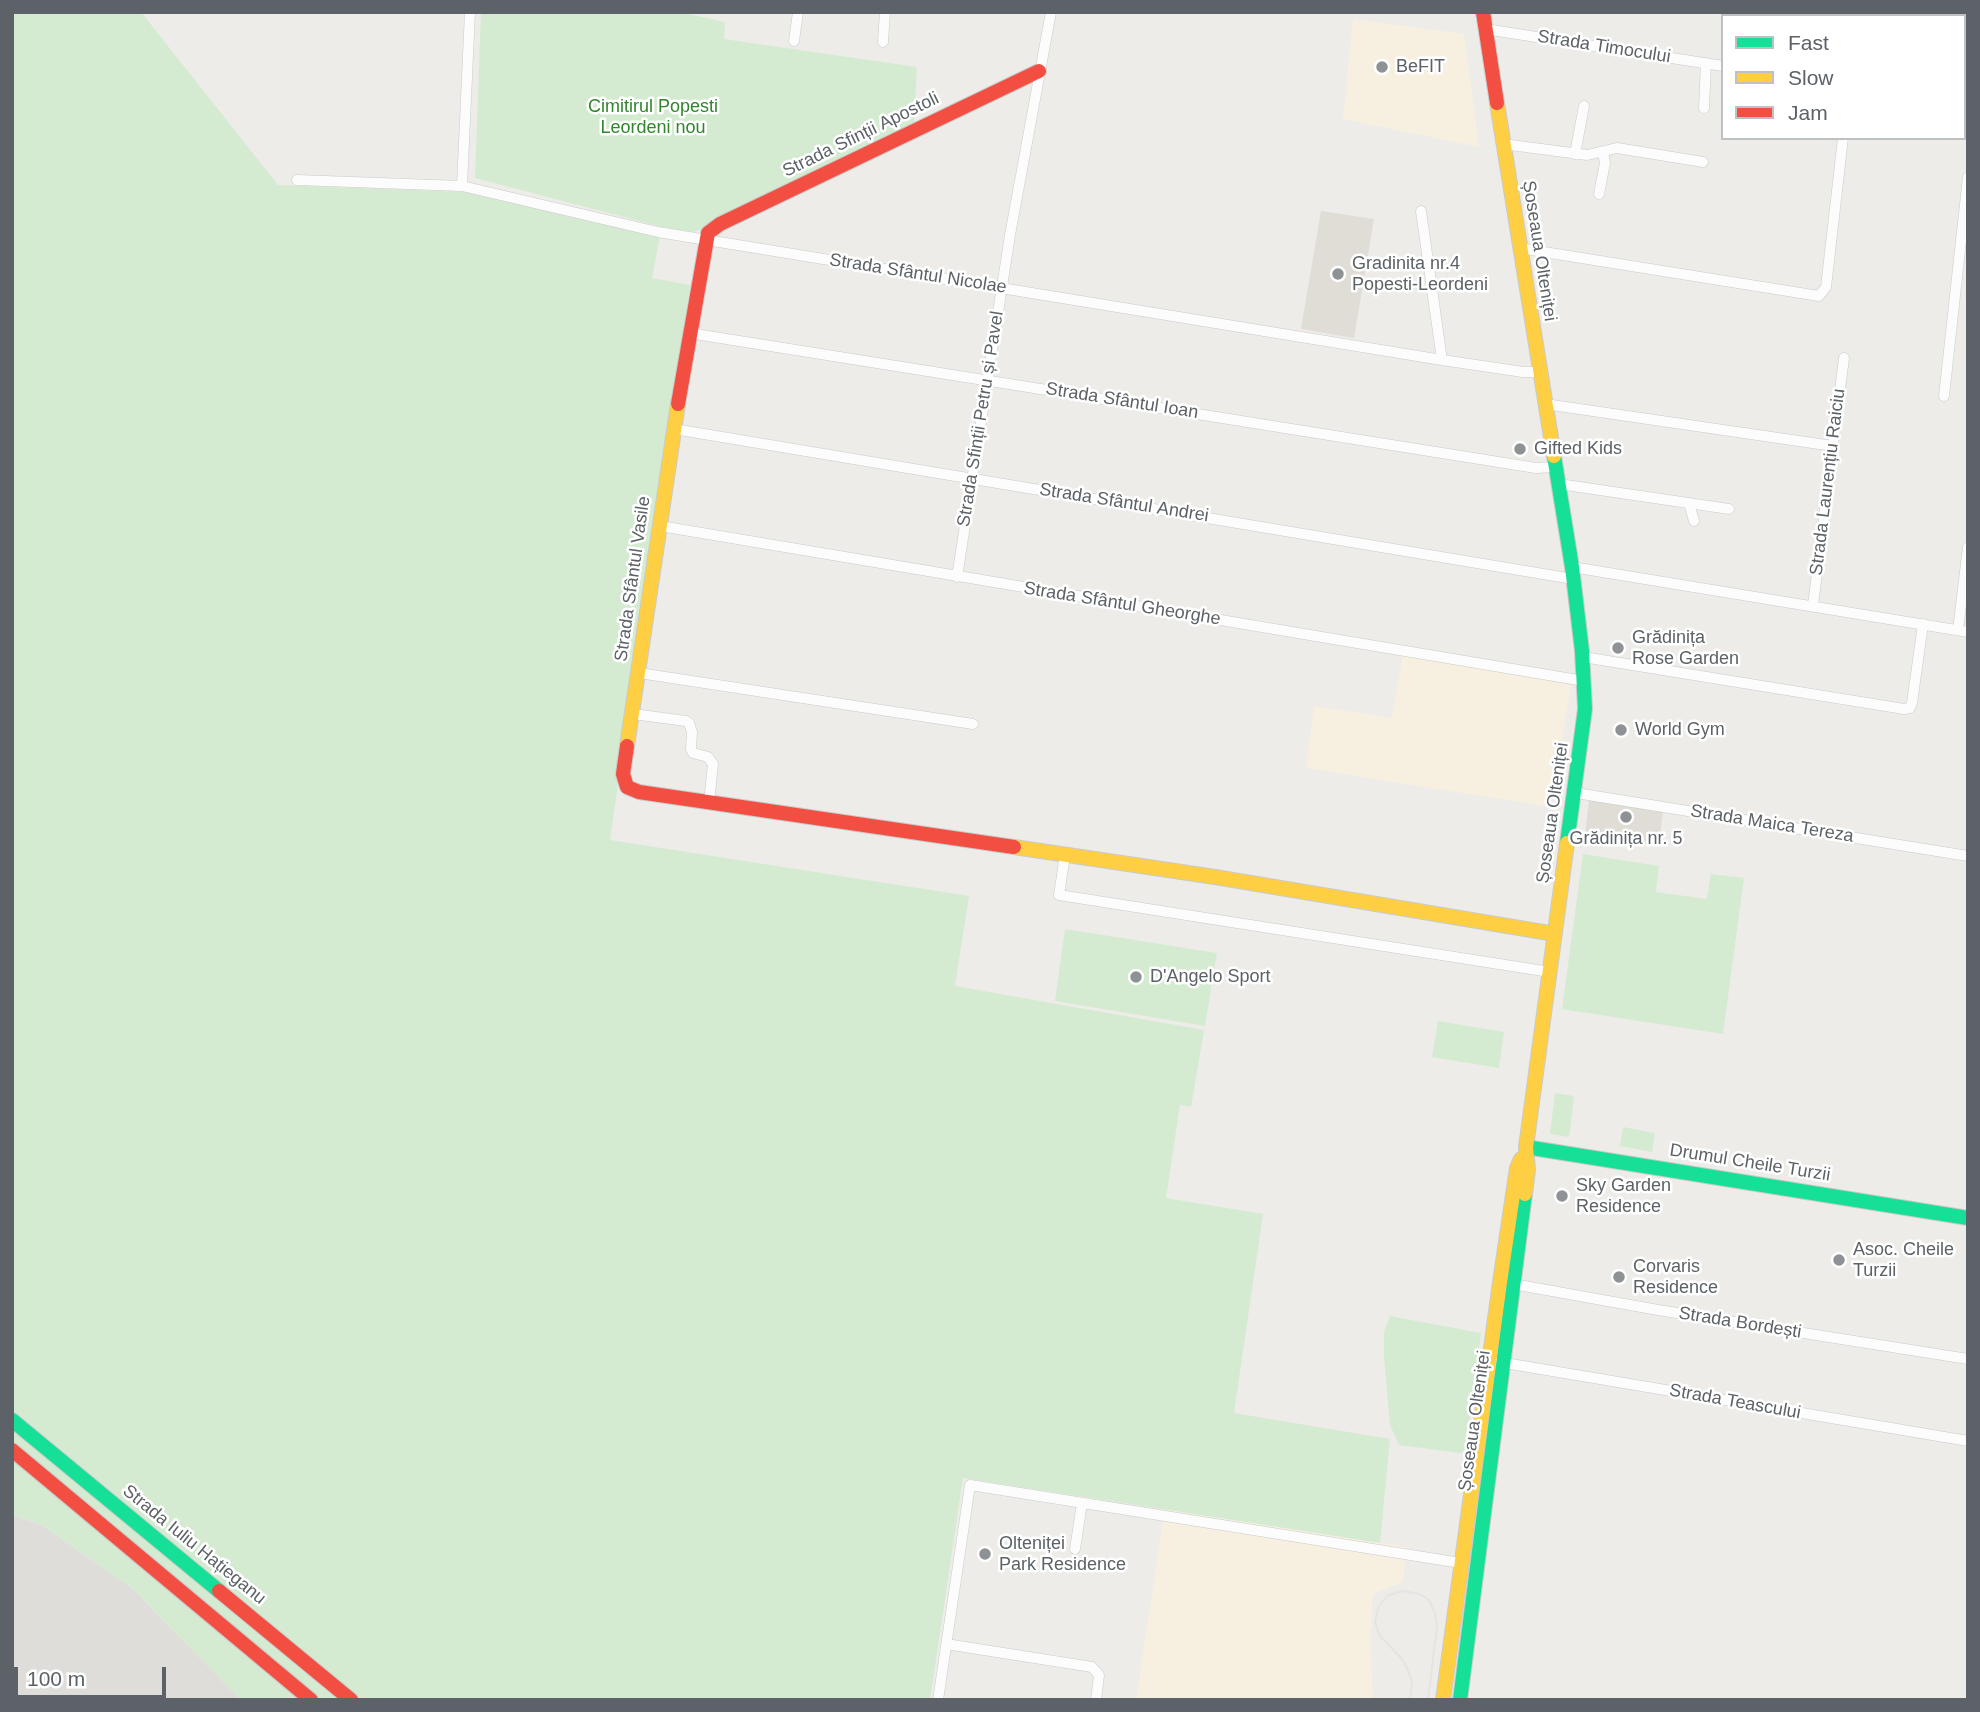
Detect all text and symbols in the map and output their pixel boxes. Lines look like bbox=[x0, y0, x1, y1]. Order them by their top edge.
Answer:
legend bbox=[1721, 14, 1966, 140]
street label: Strada Timocului bbox=[1536, 26, 1672, 68]
text: Fast bbox=[1788, 31, 1829, 54]
place label: BeFIT bbox=[1396, 56, 1445, 78]
marker: BeFIT bbox=[1374, 59, 1390, 75]
text: Slow bbox=[1788, 66, 1834, 89]
street label: Strada Sfinții Apostoli bbox=[779, 88, 943, 182]
park label: Cimitirul Popesti Leordeni nou bbox=[588, 96, 718, 138]
text: Jam bbox=[1788, 101, 1828, 124]
street label: Șoseaua Olteniței bbox=[1517, 179, 1561, 323]
street label: Strada Sfântul Nicolae bbox=[828, 249, 1008, 299]
place label: Gradinita nr.4 Popesti-Leordeni bbox=[1352, 253, 1488, 296]
marker: Gradinita nr.4 Popesti-Leordeni bbox=[1330, 266, 1346, 282]
street label: Strada Sfinții Petru și Pavel bbox=[953, 310, 1009, 528]
street label: Strada Sfântul Ioan bbox=[1044, 378, 1200, 424]
street label: Strada Laurențiu Raiciu bbox=[1806, 387, 1850, 577]
place label: Gifted Kids bbox=[1534, 438, 1622, 460]
marker: Gifted Kids bbox=[1512, 441, 1528, 457]
street label: Strada Sfântul Andrei bbox=[1038, 479, 1210, 527]
street label: Strada Sfântul Vasile bbox=[611, 495, 655, 663]
street label: Strada Sfântul Gheorghe bbox=[1022, 578, 1222, 630]
place label: Grădinița Rose Garden bbox=[1632, 627, 1739, 670]
marker: Grădinița Rose Garden bbox=[1610, 640, 1626, 656]
place label: World Gym bbox=[1635, 719, 1725, 741]
marker: World Gym bbox=[1613, 722, 1629, 738]
street label: Șoseaua Olteniței bbox=[1532, 741, 1574, 885]
street label: Strada Maica Tereza bbox=[1689, 800, 1855, 848]
marker: Grădinița nr. 5 bbox=[1618, 809, 1634, 825]
place label: Grădinița nr. 5 bbox=[1569, 828, 1683, 850]
place label: D'Angelo Sport bbox=[1150, 966, 1271, 988]
marker: D'Angelo Sport bbox=[1128, 969, 1144, 985]
street label: Drumul Cheile Turzii bbox=[1668, 1140, 1832, 1186]
place label: Sky Garden Residence bbox=[1576, 1175, 1671, 1218]
marker: Sky Garden Residence bbox=[1554, 1188, 1570, 1204]
place label: Asoc. Cheile Turzii bbox=[1853, 1239, 1954, 1282]
marker: Asoc. Cheile Turzii bbox=[1831, 1252, 1847, 1268]
place label: Corvaris Residence bbox=[1633, 1256, 1718, 1298]
marker: Corvaris Residence bbox=[1611, 1269, 1627, 1285]
street label: Strada Bordești bbox=[1677, 1303, 1803, 1343]
street label: Șoseaua Olteniței bbox=[1454, 1349, 1496, 1493]
street label: Strada Teascului bbox=[1668, 1380, 1802, 1424]
street label: Strada Iuliu Hațieganu bbox=[118, 1481, 270, 1609]
place label: Olteniței Park Residence bbox=[999, 1533, 1126, 1576]
marker: Olteniței Park Residence bbox=[977, 1546, 993, 1562]
scale bar bbox=[18, 1652, 170, 1696]
text: 100 m bbox=[27, 1667, 85, 1690]

